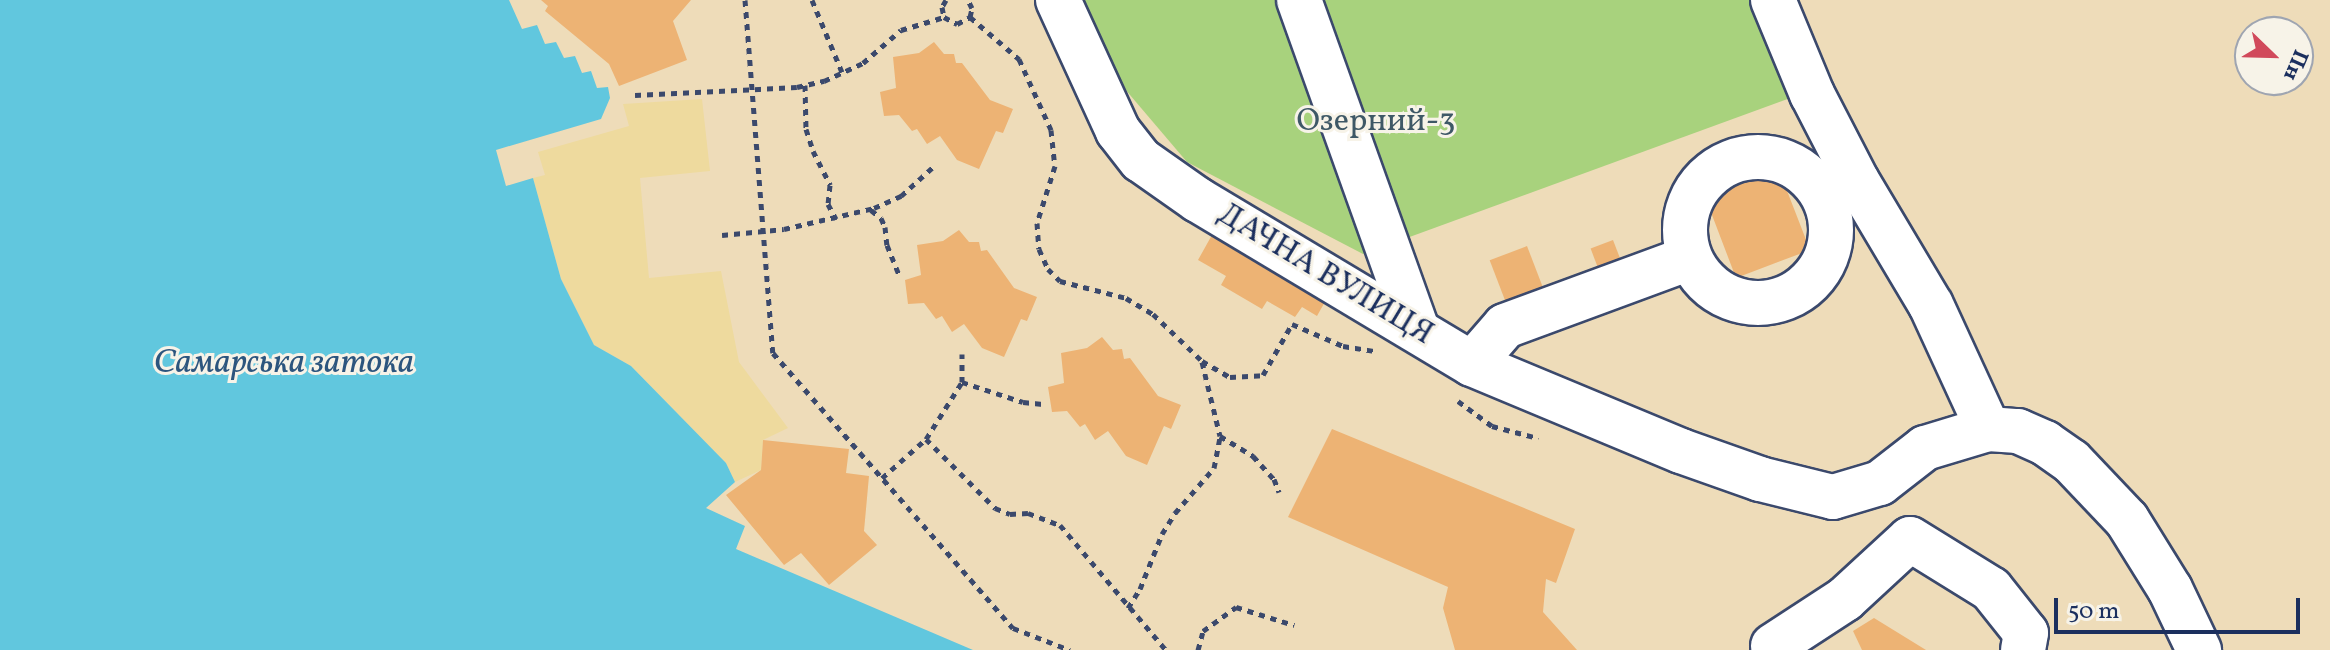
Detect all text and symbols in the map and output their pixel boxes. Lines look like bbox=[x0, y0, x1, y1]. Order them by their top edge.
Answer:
north arrow bbox=[2234, 16, 2314, 96]
text: Пн bbox=[2274, 44, 2315, 85]
park label: Озерний-3 bbox=[1296, 103, 1456, 141]
street label: ДАЧНА ВУЛИЦЯ bbox=[1210, 196, 1440, 354]
water label: Самарська затока bbox=[154, 344, 414, 384]
scale bar bbox=[2058, 582, 2304, 632]
text: 50 m bbox=[2068, 595, 2120, 629]

